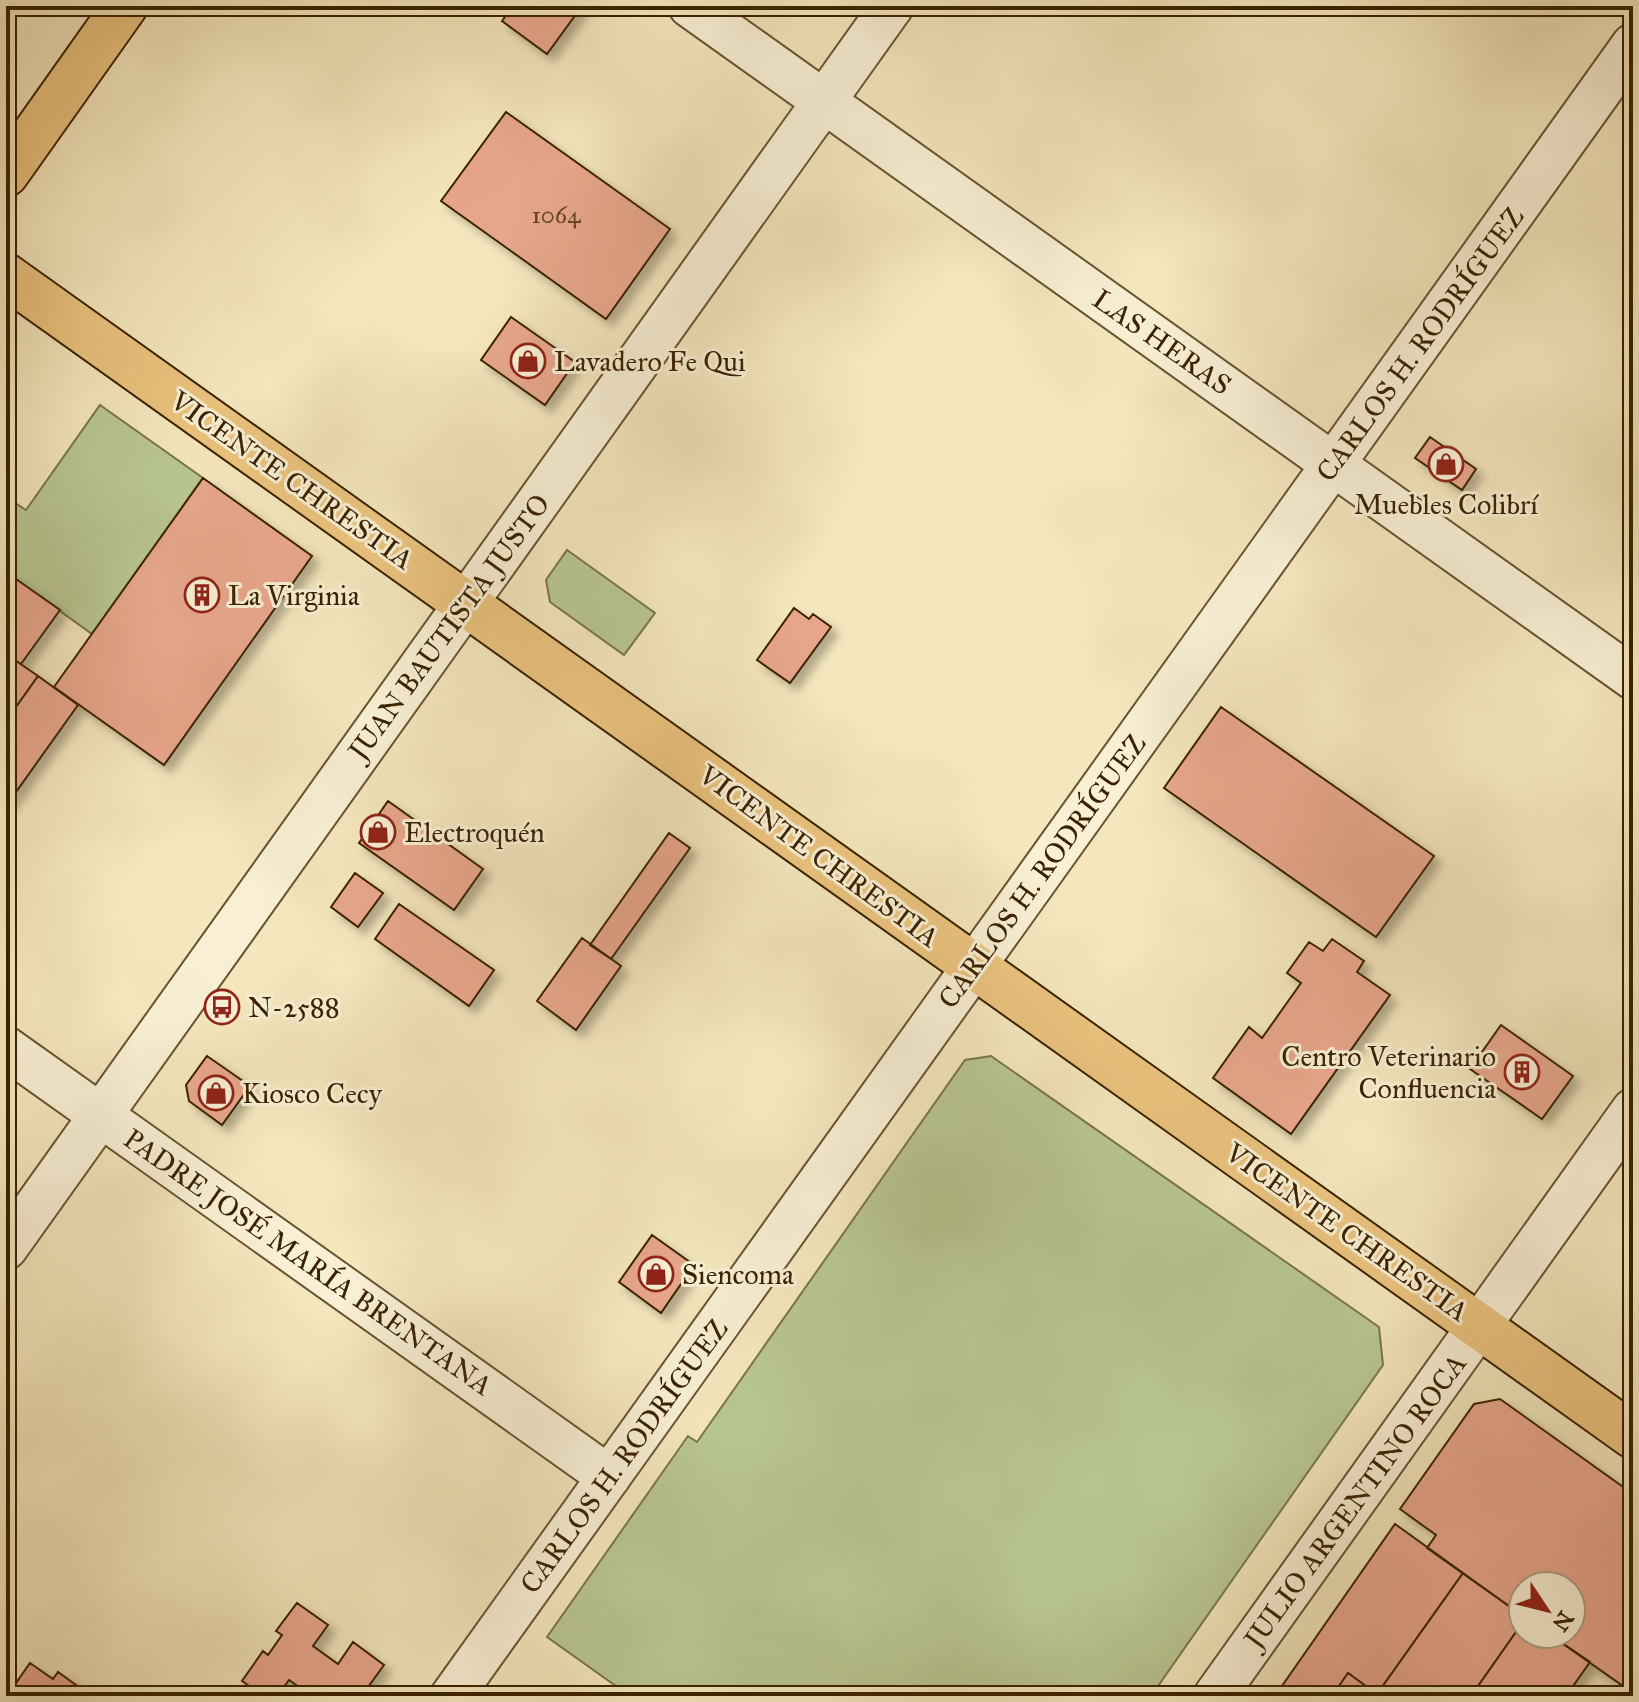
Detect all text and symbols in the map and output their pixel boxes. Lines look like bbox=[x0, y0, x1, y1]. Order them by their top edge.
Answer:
house number: 1064 bbox=[531, 200, 581, 230]
street label: CARLOS H. RODRÍGUEZ bbox=[1309, 200, 1531, 488]
street label: LAS HERAS bbox=[1086, 281, 1238, 403]
shop icon: Lavadero Fe Qui bbox=[509, 342, 547, 380]
place label: Lavadero Fe Qui bbox=[554, 344, 746, 379]
street label: VICENTE CHRESTIA bbox=[163, 382, 420, 577]
shop icon: Muebles Colibrí bbox=[1427, 445, 1465, 483]
street label: JUAN BAUTISTA JUSTO bbox=[339, 487, 557, 769]
place label: Muebles Colibrí bbox=[1354, 487, 1539, 522]
building icon: La Virginia bbox=[183, 576, 221, 614]
place label: La Virginia bbox=[228, 578, 360, 613]
street label: CARLOS H. RODRÍGUEZ bbox=[931, 727, 1153, 1015]
street label: VICENTE CHRESTIA bbox=[691, 756, 946, 955]
shop icon: Electroquén bbox=[359, 813, 397, 851]
place label: Electroquén bbox=[404, 815, 545, 850]
bus stop icon: N-2588 bbox=[203, 988, 241, 1026]
place label: N-2588 bbox=[248, 990, 340, 1025]
place label: Centro Veterinario Confluencia bbox=[1281, 1039, 1496, 1106]
building icon: Centro Veterinario Confluencia bbox=[1503, 1053, 1541, 1091]
shop icon: Kiosco Cecy bbox=[197, 1074, 235, 1112]
place label: Kiosco Cecy bbox=[242, 1076, 383, 1111]
street label: PADRE JOSÉ MARÍA BRENTANA bbox=[117, 1121, 499, 1403]
street label: VICENTE CHRESTIA bbox=[1218, 1134, 1475, 1329]
shop icon: Siencoma bbox=[637, 1255, 675, 1293]
place label: Siencoma bbox=[682, 1257, 794, 1292]
street label: CARLOS H. RODRÍGUEZ bbox=[513, 1312, 735, 1600]
street label: JULIO ARGENTINO ROCA bbox=[1235, 1347, 1474, 1658]
north arrow bbox=[1507, 1570, 1587, 1650]
text: N bbox=[1546, 1606, 1579, 1637]

